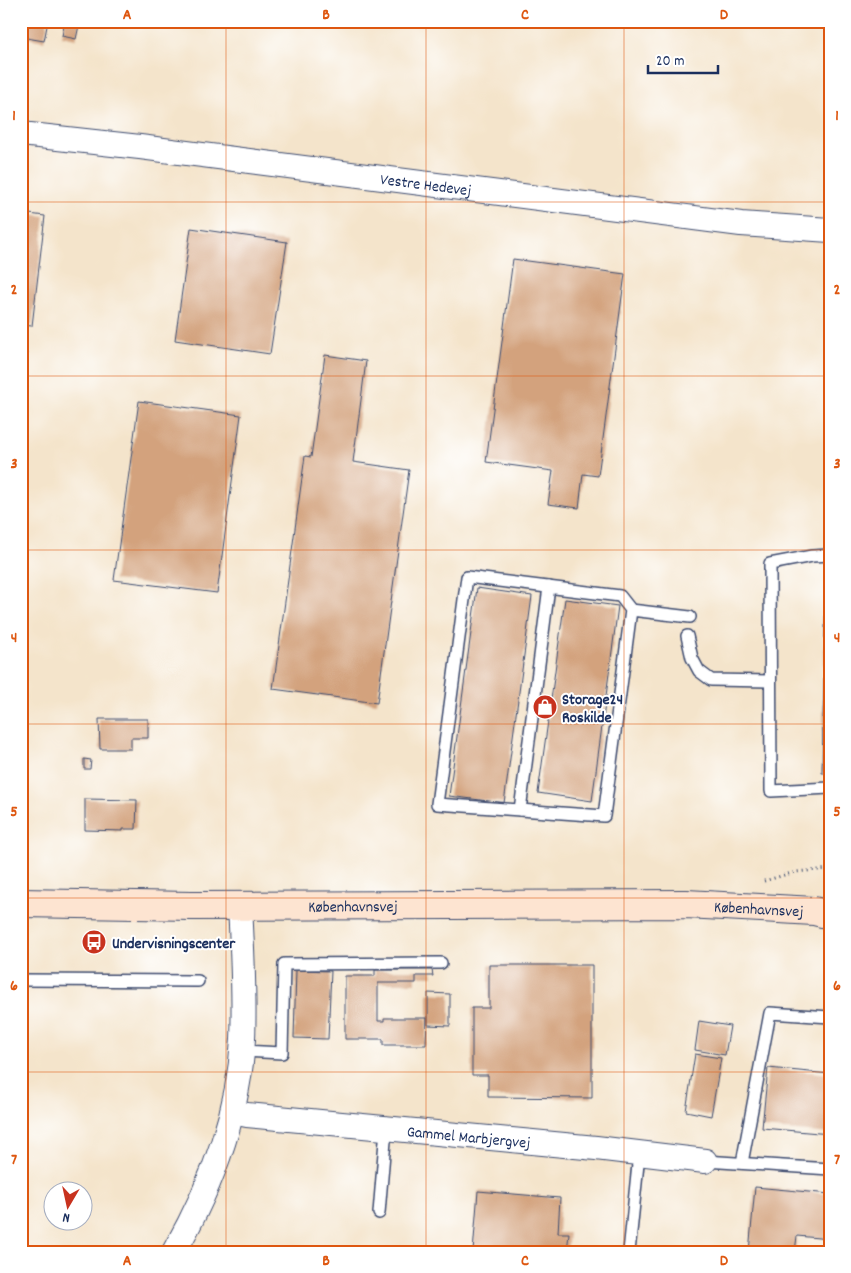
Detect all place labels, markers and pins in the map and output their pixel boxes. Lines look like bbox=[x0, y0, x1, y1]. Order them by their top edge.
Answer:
place label: Storage24 Roskilde bbox=[562, 689, 623, 730]
shop icon: Storage24 Roskilde bbox=[532, 694, 558, 720]
bus stop icon: Undervisningscenter bbox=[81, 929, 107, 955]
place label: Undervisningscenter bbox=[112, 933, 236, 956]

